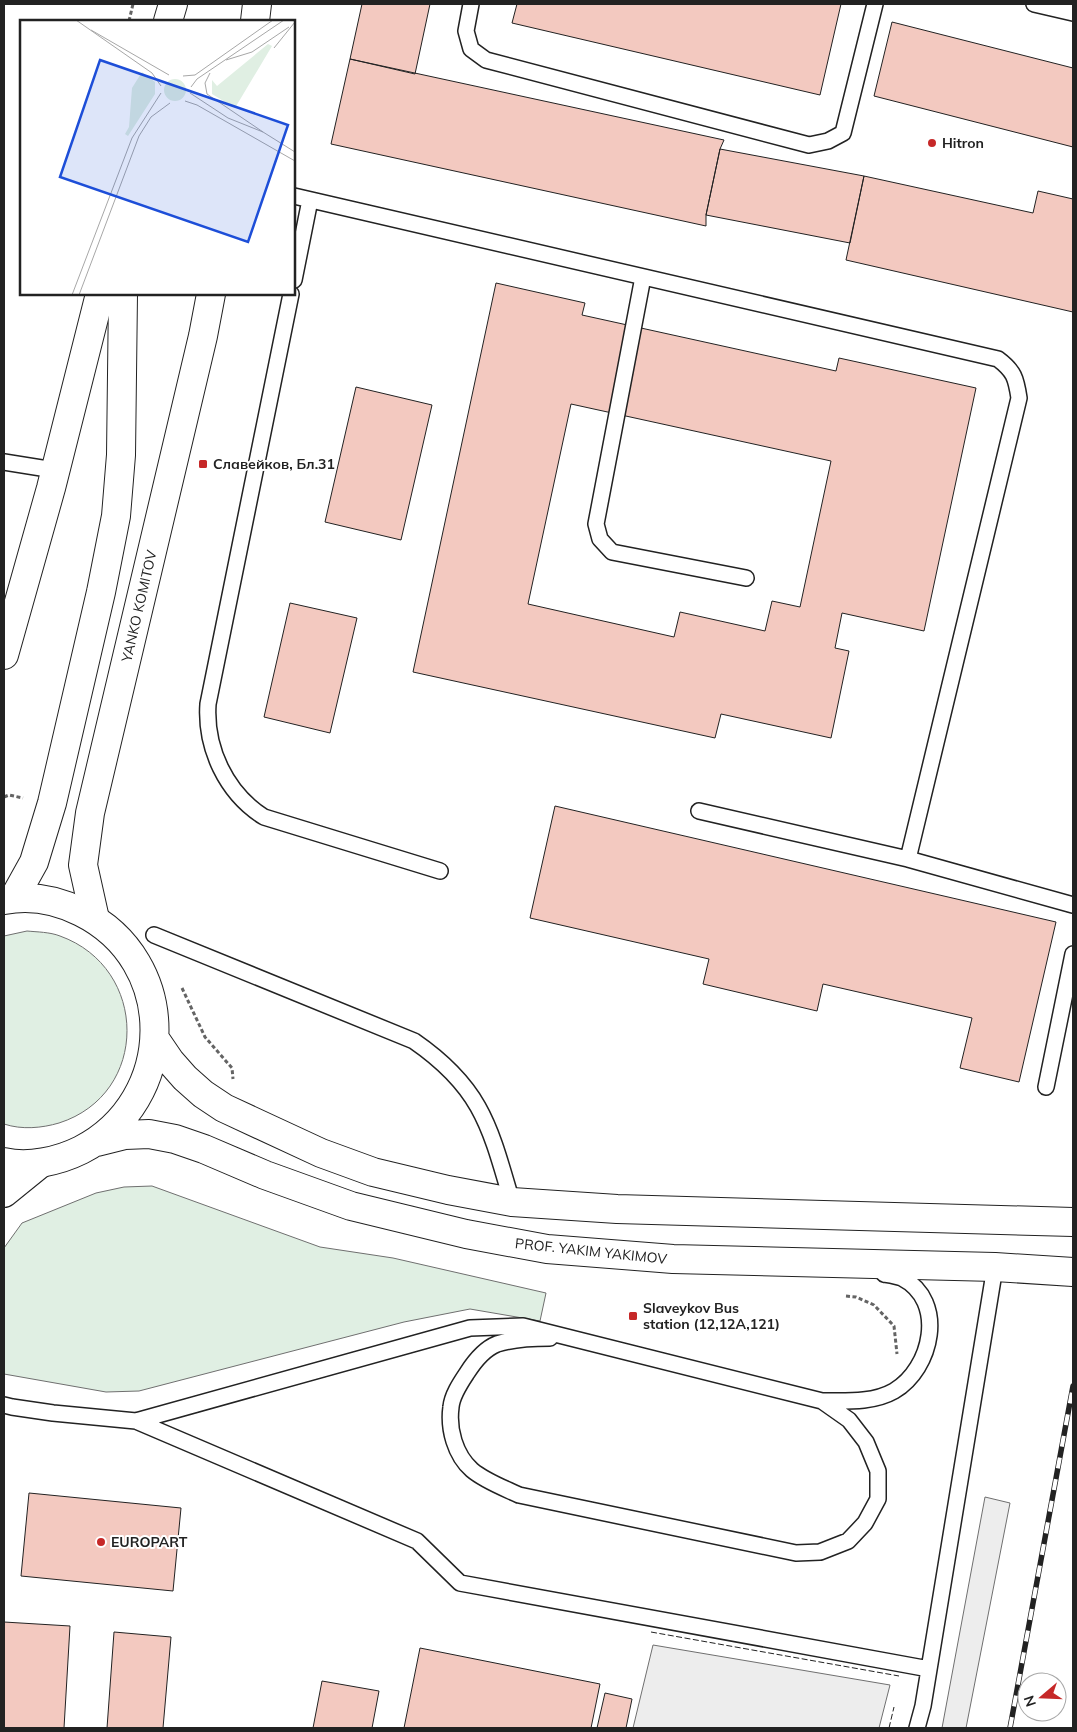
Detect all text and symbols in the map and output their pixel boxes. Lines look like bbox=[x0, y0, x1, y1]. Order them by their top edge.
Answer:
inset map bbox=[20, 20, 295, 295]
place label: Hitron bbox=[942, 134, 984, 152]
marker: Hitron bbox=[926, 137, 938, 149]
place label: Славейков, Бл.31 bbox=[213, 455, 335, 473]
marker: Славейков, Бл.31 bbox=[197, 458, 209, 470]
street label: YANKO KOMITOV bbox=[117, 548, 161, 665]
street label: PROF. YAKIM YAKIMOV bbox=[514, 1234, 668, 1268]
place label: Slaveykov Bus station (12,12A,121) bbox=[643, 1299, 780, 1333]
marker: Slaveykov Bus station (12,12A,121) bbox=[627, 1310, 639, 1322]
place label: EUROPART bbox=[111, 1533, 188, 1551]
marker: EUROPART bbox=[95, 1536, 107, 1548]
north arrow bbox=[1017, 1672, 1067, 1722]
text: N bbox=[1019, 1693, 1040, 1709]

